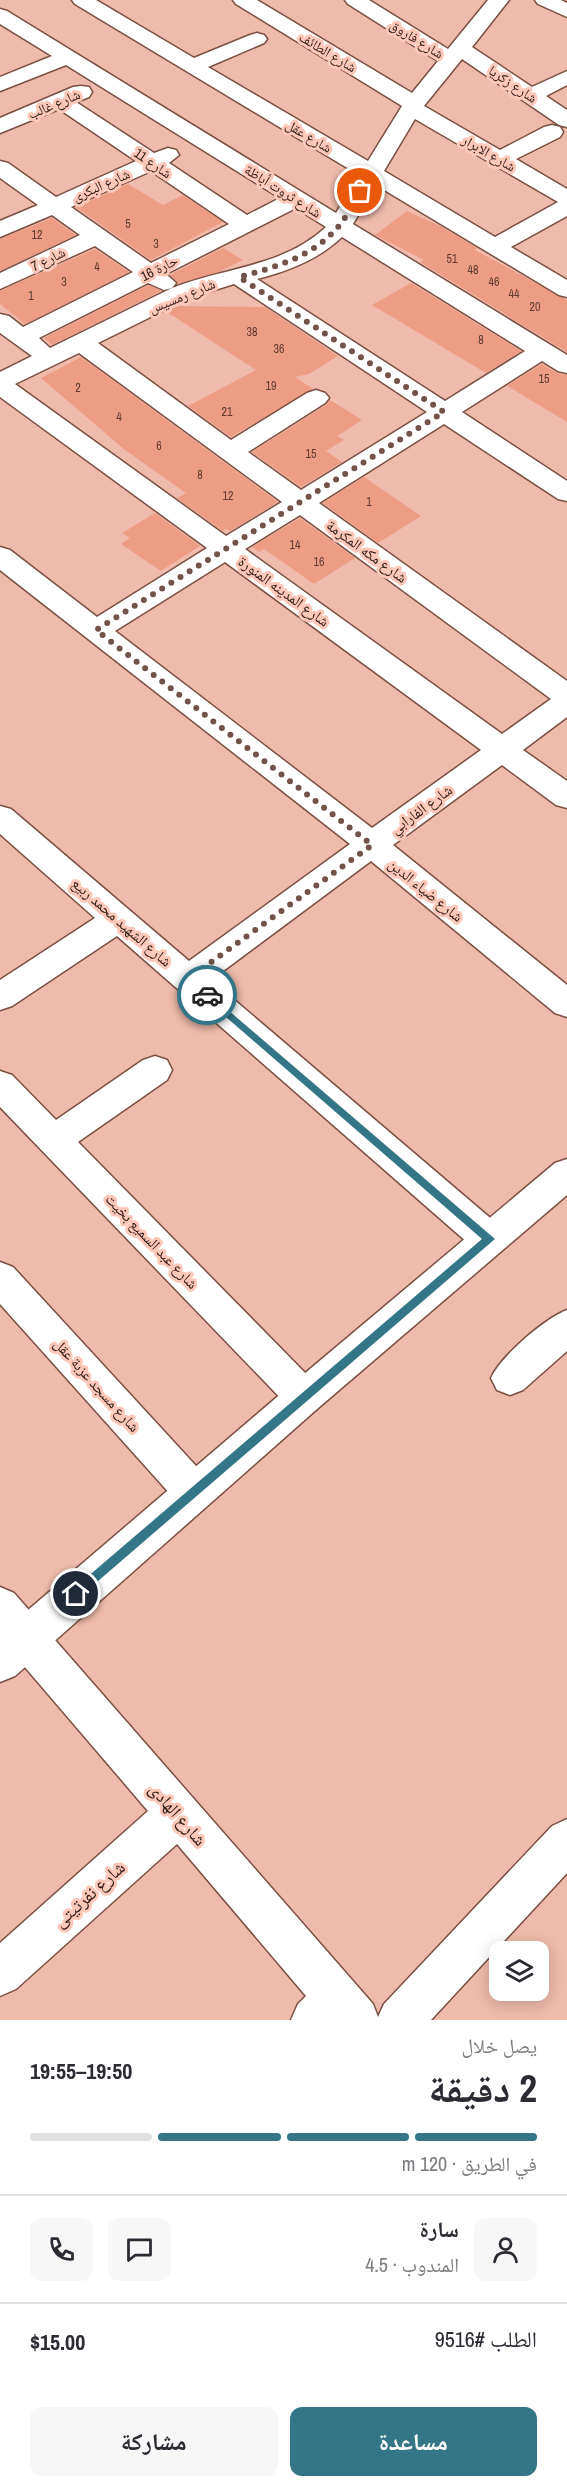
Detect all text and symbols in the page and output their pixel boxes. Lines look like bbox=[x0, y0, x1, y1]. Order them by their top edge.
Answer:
street label: شارع فاروق bbox=[386, 15, 447, 63]
street label: شارع الطائف bbox=[296, 28, 360, 77]
street label: شارع زكريا bbox=[485, 61, 541, 108]
street label: شارع غالب bbox=[25, 85, 83, 124]
street label: شارع عقل bbox=[282, 115, 335, 158]
street label: شارع الابرار bbox=[458, 130, 519, 176]
street label: شارع 11 bbox=[130, 144, 175, 183]
street label: شارع ثروت أباظة bbox=[241, 160, 325, 223]
street label: شارع البكرى bbox=[70, 164, 133, 207]
pin bbox=[334, 165, 385, 216]
icon: bag bbox=[343, 174, 376, 207]
house number: 5 bbox=[125, 216, 131, 232]
house number: 12 bbox=[32, 227, 42, 243]
house number: 3 bbox=[153, 236, 159, 252]
street label: شارع 7 bbox=[28, 243, 69, 276]
street label: حارة 16 bbox=[137, 251, 181, 285]
house number: 51 bbox=[447, 251, 458, 267]
house number: 4 bbox=[94, 259, 100, 275]
house number: 48 bbox=[468, 262, 478, 278]
house number: 3 bbox=[61, 274, 67, 290]
house number: 46 bbox=[489, 274, 499, 290]
street label: شارع رمسيس bbox=[146, 275, 218, 318]
house number: 44 bbox=[509, 286, 520, 302]
house number: 1 bbox=[28, 288, 34, 304]
house number: 20 bbox=[530, 299, 540, 315]
house number: 38 bbox=[247, 324, 257, 340]
house number: 8 bbox=[478, 332, 484, 348]
house number: 36 bbox=[274, 341, 284, 357]
house number: 15 bbox=[539, 371, 550, 387]
house number: 19 bbox=[266, 378, 276, 394]
house number: 2 bbox=[75, 380, 81, 396]
house number: 21 bbox=[222, 404, 233, 420]
house number: 4 bbox=[116, 409, 122, 425]
house number: 6 bbox=[156, 438, 162, 454]
house number: 15 bbox=[306, 446, 317, 462]
house number: 8 bbox=[197, 467, 203, 483]
house number: 12 bbox=[223, 488, 233, 504]
house number: 1 bbox=[366, 494, 372, 510]
street label: شارع مكه المكرمة bbox=[322, 514, 412, 588]
house number: 14 bbox=[290, 537, 301, 553]
street label: شارع المدينه المنورة bbox=[234, 551, 334, 631]
house number: 16 bbox=[314, 554, 324, 570]
street label: شارع الفارابي bbox=[386, 779, 457, 840]
street label: شارع ضياء الدين bbox=[384, 853, 468, 927]
street label: شارع الشهيد محمد ربيع bbox=[67, 873, 177, 971]
courier bbox=[177, 965, 237, 1025]
icon: car bbox=[191, 979, 224, 1012]
street label: شارع عبد السميع بخيت bbox=[101, 1189, 203, 1293]
street label: شارع مسجد عزبة عقل bbox=[49, 1334, 145, 1437]
pin bbox=[50, 1568, 101, 1619]
icon: home bbox=[59, 1577, 92, 1610]
street label: شارع الهادى bbox=[143, 1777, 213, 1851]
street label: شارع نفرتيتى bbox=[48, 1855, 130, 1933]
map controls bbox=[489, 1941, 549, 2001]
button: layers bbox=[489, 1941, 549, 2001]
text: يصل خلال bbox=[461, 2032, 537, 2059]
text: 19:50–19:55 bbox=[30, 2056, 132, 2086]
text: 2 دقيقة bbox=[428, 2062, 537, 2114]
text: في الطريق · 120 m bbox=[402, 2150, 537, 2177]
text: سارة bbox=[420, 2214, 459, 2244]
button: phone bbox=[30, 2218, 93, 2281]
button: chat bbox=[108, 2218, 171, 2281]
button: person bbox=[474, 2218, 537, 2281]
text: المندوب · 4.5 bbox=[365, 2251, 459, 2278]
text: الطلب #9516 bbox=[435, 2324, 537, 2354]
text: $15.00 bbox=[30, 2327, 85, 2357]
button: مشاركة bbox=[30, 2407, 278, 2476]
button: مساعدة bbox=[290, 2407, 537, 2476]

